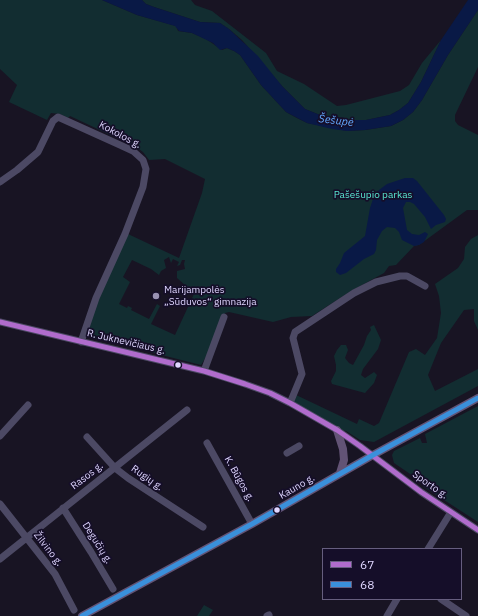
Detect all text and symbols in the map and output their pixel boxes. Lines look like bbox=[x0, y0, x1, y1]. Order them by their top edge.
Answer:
water label: Šešupė bbox=[318, 112, 354, 130]
street label: Kokolos g. bbox=[97, 119, 143, 151]
park label: Pašešupio parkas bbox=[334, 189, 412, 201]
place label: Marijampolės „Sūduvos“ gimnazija bbox=[164, 284, 256, 308]
marker: Marijampolės „Sūduvos“ gimnazija bbox=[151, 291, 161, 301]
street label: R. Juknevičiaus g. bbox=[86, 327, 166, 357]
unlabelled marker bbox=[173, 360, 183, 370]
street label: K. Būgos g. bbox=[222, 454, 256, 504]
street label: Rasos g. bbox=[69, 460, 105, 492]
street label: Rugių g. bbox=[129, 463, 165, 493]
street label: Sporto g. bbox=[410, 468, 450, 502]
street label: Kauno g. bbox=[277, 472, 317, 502]
unlabelled marker bbox=[272, 505, 282, 515]
street label: Degučių g. bbox=[80, 520, 114, 566]
street label: Žilvino g. bbox=[31, 530, 65, 568]
legend bbox=[322, 548, 462, 600]
text: 67 bbox=[360, 557, 374, 572]
text: 68 bbox=[360, 577, 374, 592]

